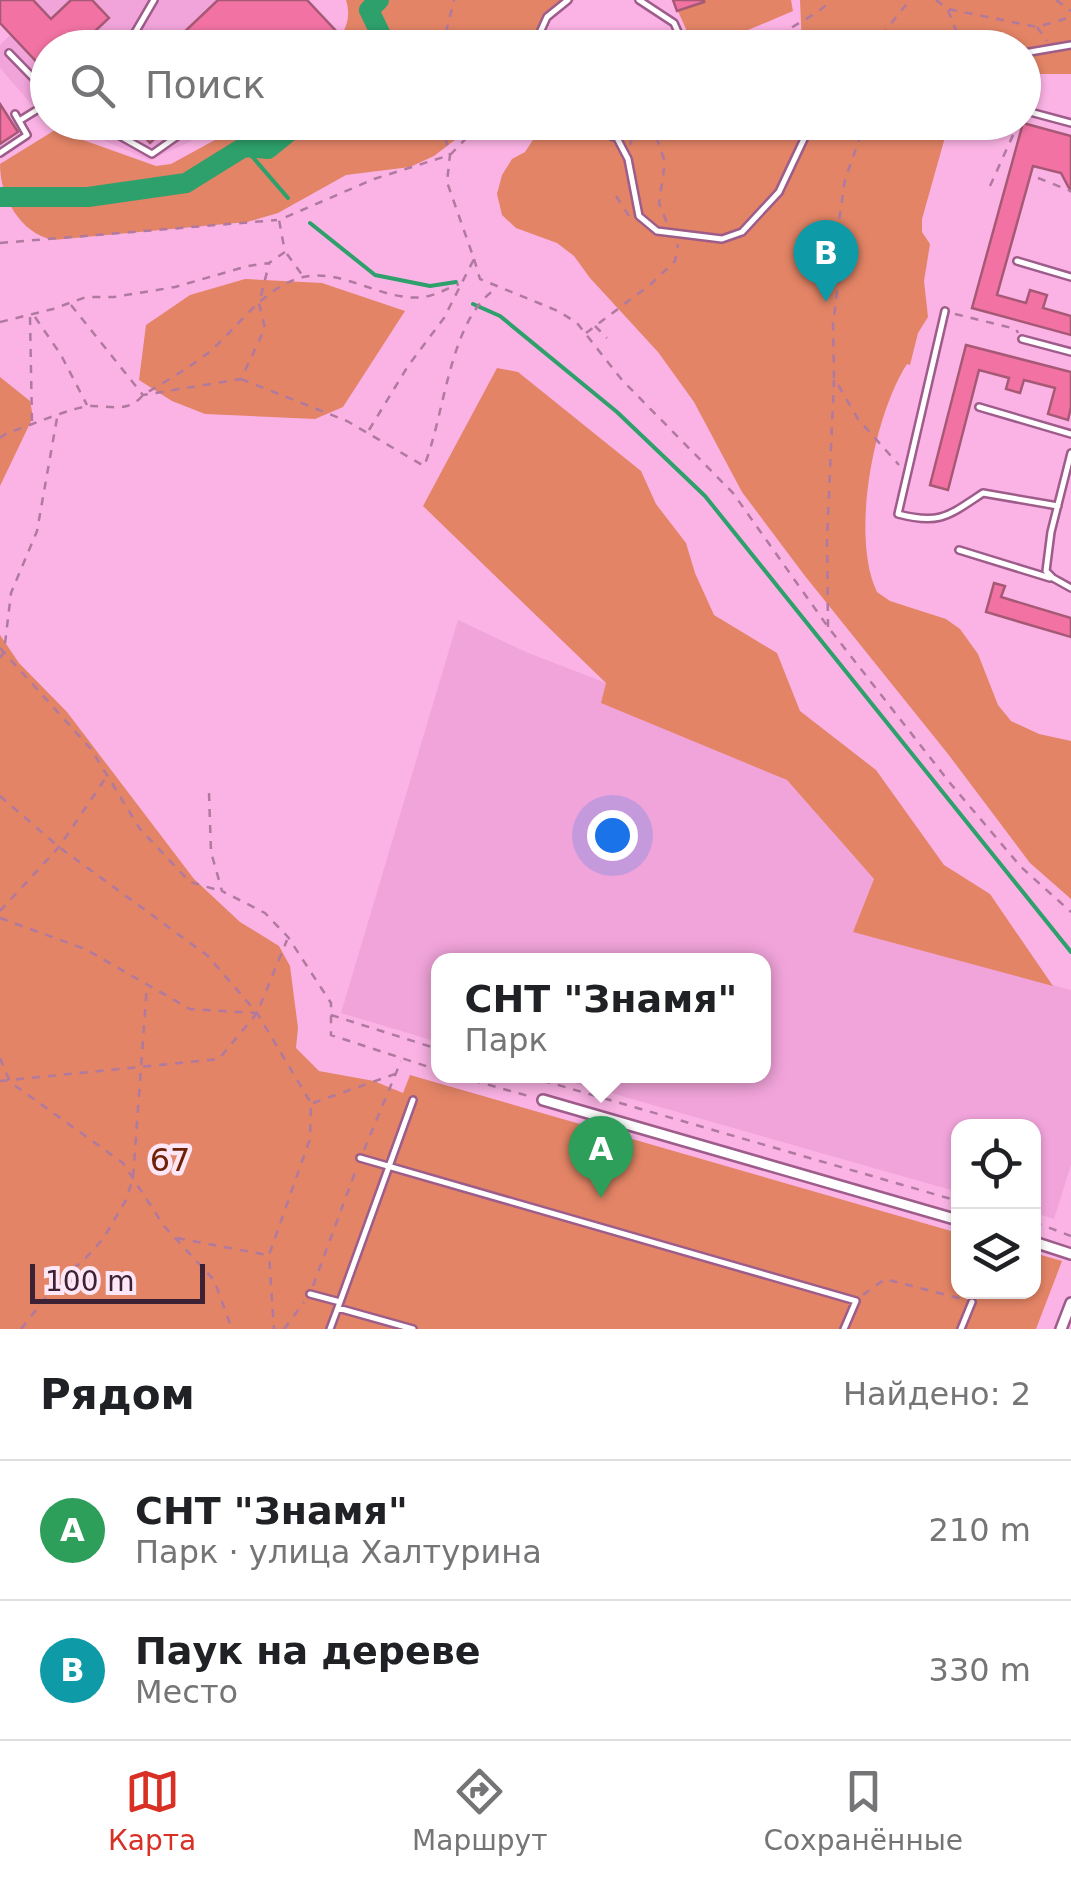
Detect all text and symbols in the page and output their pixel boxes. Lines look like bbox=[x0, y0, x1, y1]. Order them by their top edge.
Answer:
search box bbox=[30, 30, 1041, 140]
icon: search bbox=[65, 58, 120, 113]
text: Поиск bbox=[145, 63, 265, 107]
pin: B bbox=[794, 220, 858, 302]
your location bbox=[587, 810, 638, 861]
popup bbox=[431, 953, 771, 1083]
text: СНТ "Знамя" bbox=[465, 977, 737, 1021]
text: Парк bbox=[465, 1021, 548, 1059]
pin: A bbox=[568, 1116, 634, 1198]
map controls bbox=[951, 1119, 1041, 1299]
button: locate bbox=[951, 1119, 1041, 1209]
park label: 67 bbox=[150, 1141, 190, 1179]
button: layers bbox=[951, 1209, 1041, 1299]
scale bar bbox=[30, 1259, 205, 1304]
text: 100 m bbox=[45, 1265, 135, 1298]
text: Рядом bbox=[40, 1370, 195, 1419]
text: Найдено: 2 bbox=[843, 1375, 1031, 1413]
text: СНТ "Знамя" bbox=[135, 1489, 408, 1533]
text: A bbox=[60, 1511, 85, 1549]
text: 210 m bbox=[929, 1511, 1031, 1549]
text: Парк · улица Халтурина bbox=[135, 1533, 542, 1571]
text: Паук на дереве bbox=[135, 1629, 481, 1673]
text: B bbox=[60, 1651, 85, 1689]
text: 330 m bbox=[929, 1651, 1031, 1689]
text: Место bbox=[135, 1673, 238, 1711]
tab: Карта bbox=[108, 1764, 196, 1857]
tab: Маршрут bbox=[412, 1764, 547, 1857]
tab: Сохранённые bbox=[763, 1764, 963, 1857]

